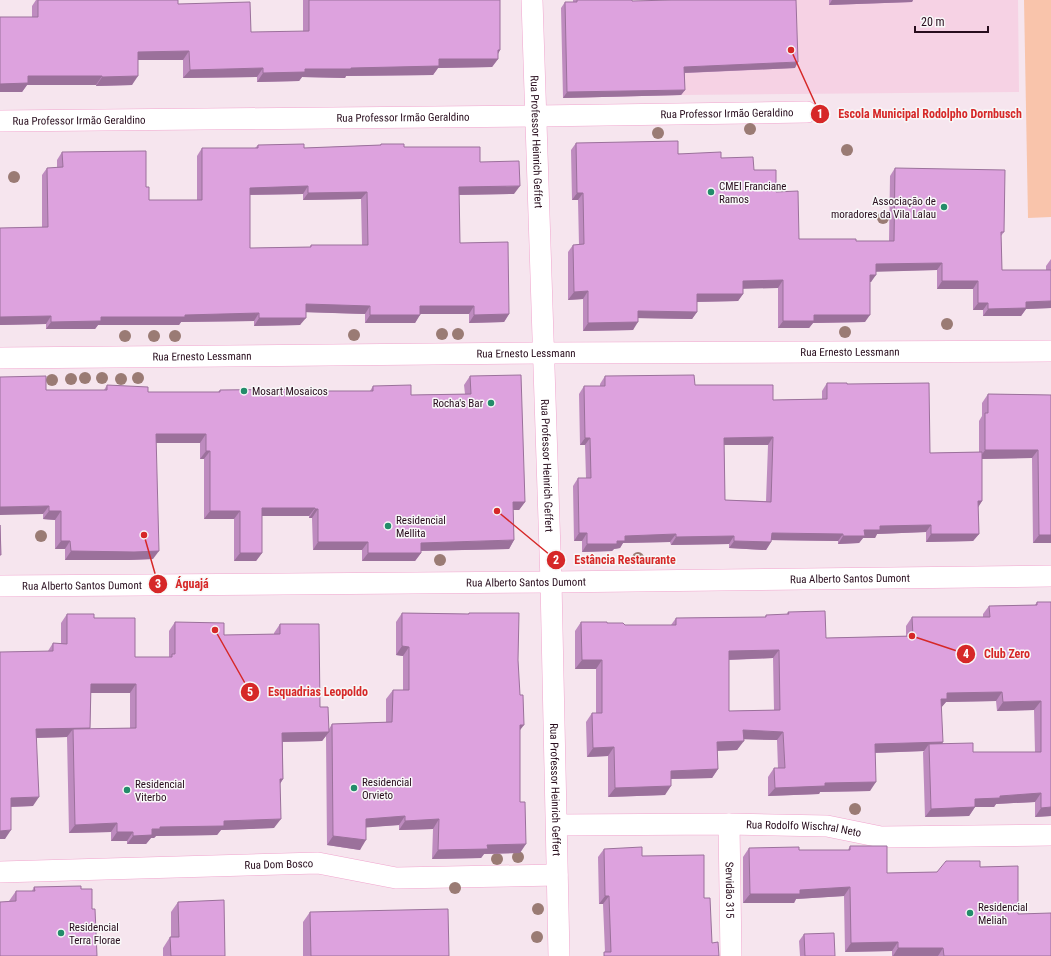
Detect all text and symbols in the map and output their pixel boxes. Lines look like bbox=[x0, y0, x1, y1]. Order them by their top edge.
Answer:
scale bar bbox=[915, 8, 988, 34]
text: 20 m bbox=[921, 15, 945, 29]
street label: Rua Professor Heinrich Geffert bbox=[527, 75, 545, 209]
callout: Escola Municipal Rodolpho Dornbusch bbox=[810, 102, 1029, 126]
street label: Rua Professor Irmão Geraldino bbox=[660, 106, 794, 121]
text: 1 bbox=[817, 107, 823, 121]
text: Escola Municipal Rodolpho Dornbusch bbox=[838, 107, 1022, 121]
street label: Rua Professor Irmão Geraldino bbox=[336, 111, 470, 125]
street label: Rua Professor Irmão Geraldino bbox=[12, 114, 146, 128]
place label: CMEI Franciane Ramos bbox=[719, 180, 787, 206]
marker: CMEI Franciane Ramos bbox=[706, 187, 716, 197]
place label: Associação de moradores da Vila Lalau bbox=[831, 195, 936, 221]
marker: Associação de moradores da Vila Lalau bbox=[939, 202, 949, 212]
street label: Rua Ernesto Lessmann bbox=[800, 346, 900, 359]
street label: Rua Ernesto Lessmann bbox=[476, 347, 576, 361]
street label: Rua Ernesto Lessmann bbox=[152, 350, 252, 364]
place label: Mosart Mosaicos bbox=[252, 385, 328, 398]
marker: Mosart Mosaicos bbox=[239, 386, 249, 396]
place label: Rocha's Bar bbox=[433, 397, 484, 410]
marker: Rocha's Bar bbox=[486, 398, 496, 408]
street label: Rua Professor Heinrich Geffert bbox=[538, 399, 555, 532]
place label: Residencial Mellita bbox=[396, 514, 446, 540]
marker: Residencial Mellita bbox=[383, 521, 393, 531]
callout: Estância Restaurante bbox=[546, 548, 684, 572]
text: 2 bbox=[553, 553, 559, 567]
text: Estância Restaurante bbox=[574, 553, 676, 567]
callout: Águajá bbox=[148, 572, 217, 596]
street label: Rua Alberto Santos Dumont bbox=[790, 572, 910, 586]
text: Águajá bbox=[175, 576, 209, 591]
street label: Rua Alberto Santos Dumont bbox=[466, 576, 586, 590]
text: 3 bbox=[155, 577, 161, 591]
street label: Rua Alberto Santos Dumont bbox=[22, 579, 142, 593]
callout: Club Zero bbox=[956, 642, 1038, 666]
text: 4 bbox=[963, 647, 969, 661]
text: Club Zero bbox=[984, 647, 1030, 661]
callout: Esquadrias Leopoldo bbox=[240, 680, 376, 704]
text: 5 bbox=[247, 685, 253, 699]
text: Esquadrias Leopoldo bbox=[268, 685, 368, 699]
street label: Rua Professor Heinrich Geffert bbox=[547, 723, 563, 856]
place label: Residencial Orvieto bbox=[362, 776, 412, 802]
place label: Residencial Viterbo bbox=[135, 778, 185, 804]
marker: Residencial Orvieto bbox=[349, 783, 359, 793]
marker: Residencial Viterbo bbox=[122, 785, 132, 795]
street label: Rua Rodolfo Wischral Neto bbox=[746, 818, 863, 840]
street label: Rua Dom Bosco bbox=[244, 857, 314, 872]
street label: Servidão 315 bbox=[723, 862, 736, 918]
place label: Residencial Meliah bbox=[978, 901, 1028, 927]
marker: Residencial Meliah bbox=[965, 908, 975, 918]
place label: Residencial Terra Florae bbox=[69, 921, 121, 947]
marker: Residencial Terra Florae bbox=[56, 928, 66, 938]

